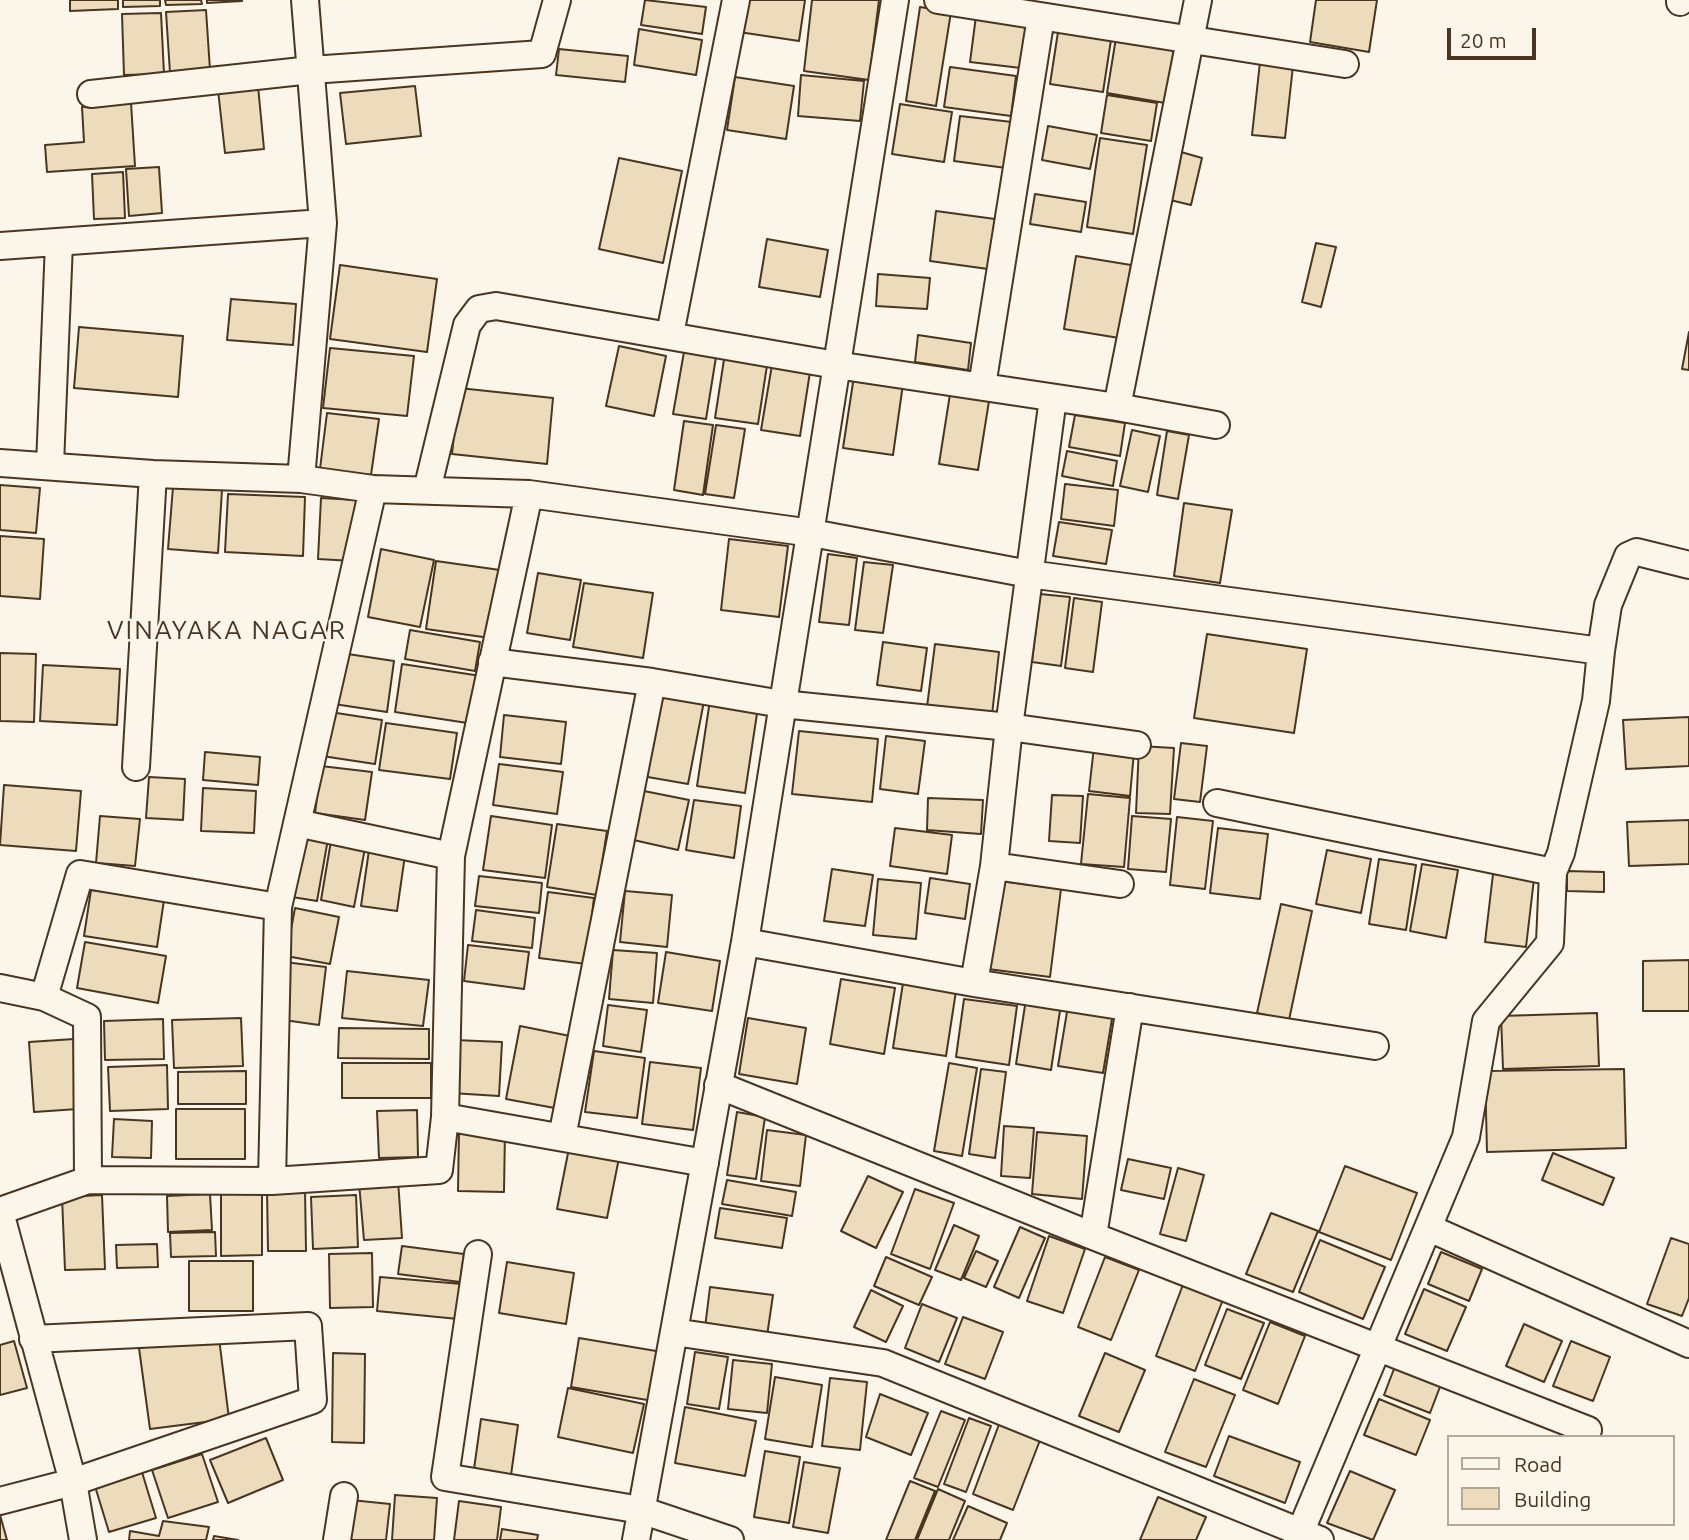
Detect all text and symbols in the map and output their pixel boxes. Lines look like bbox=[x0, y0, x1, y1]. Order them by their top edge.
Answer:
scale bar bbox=[1451, 14, 1540, 58]
text: 20 m bbox=[1460, 28, 1507, 52]
district label: VINAYAKA NAGAR bbox=[109, 614, 345, 646]
legend bbox=[1448, 1435, 1675, 1526]
text: Road bbox=[1514, 1452, 1562, 1476]
text: Building bbox=[1514, 1487, 1591, 1511]

